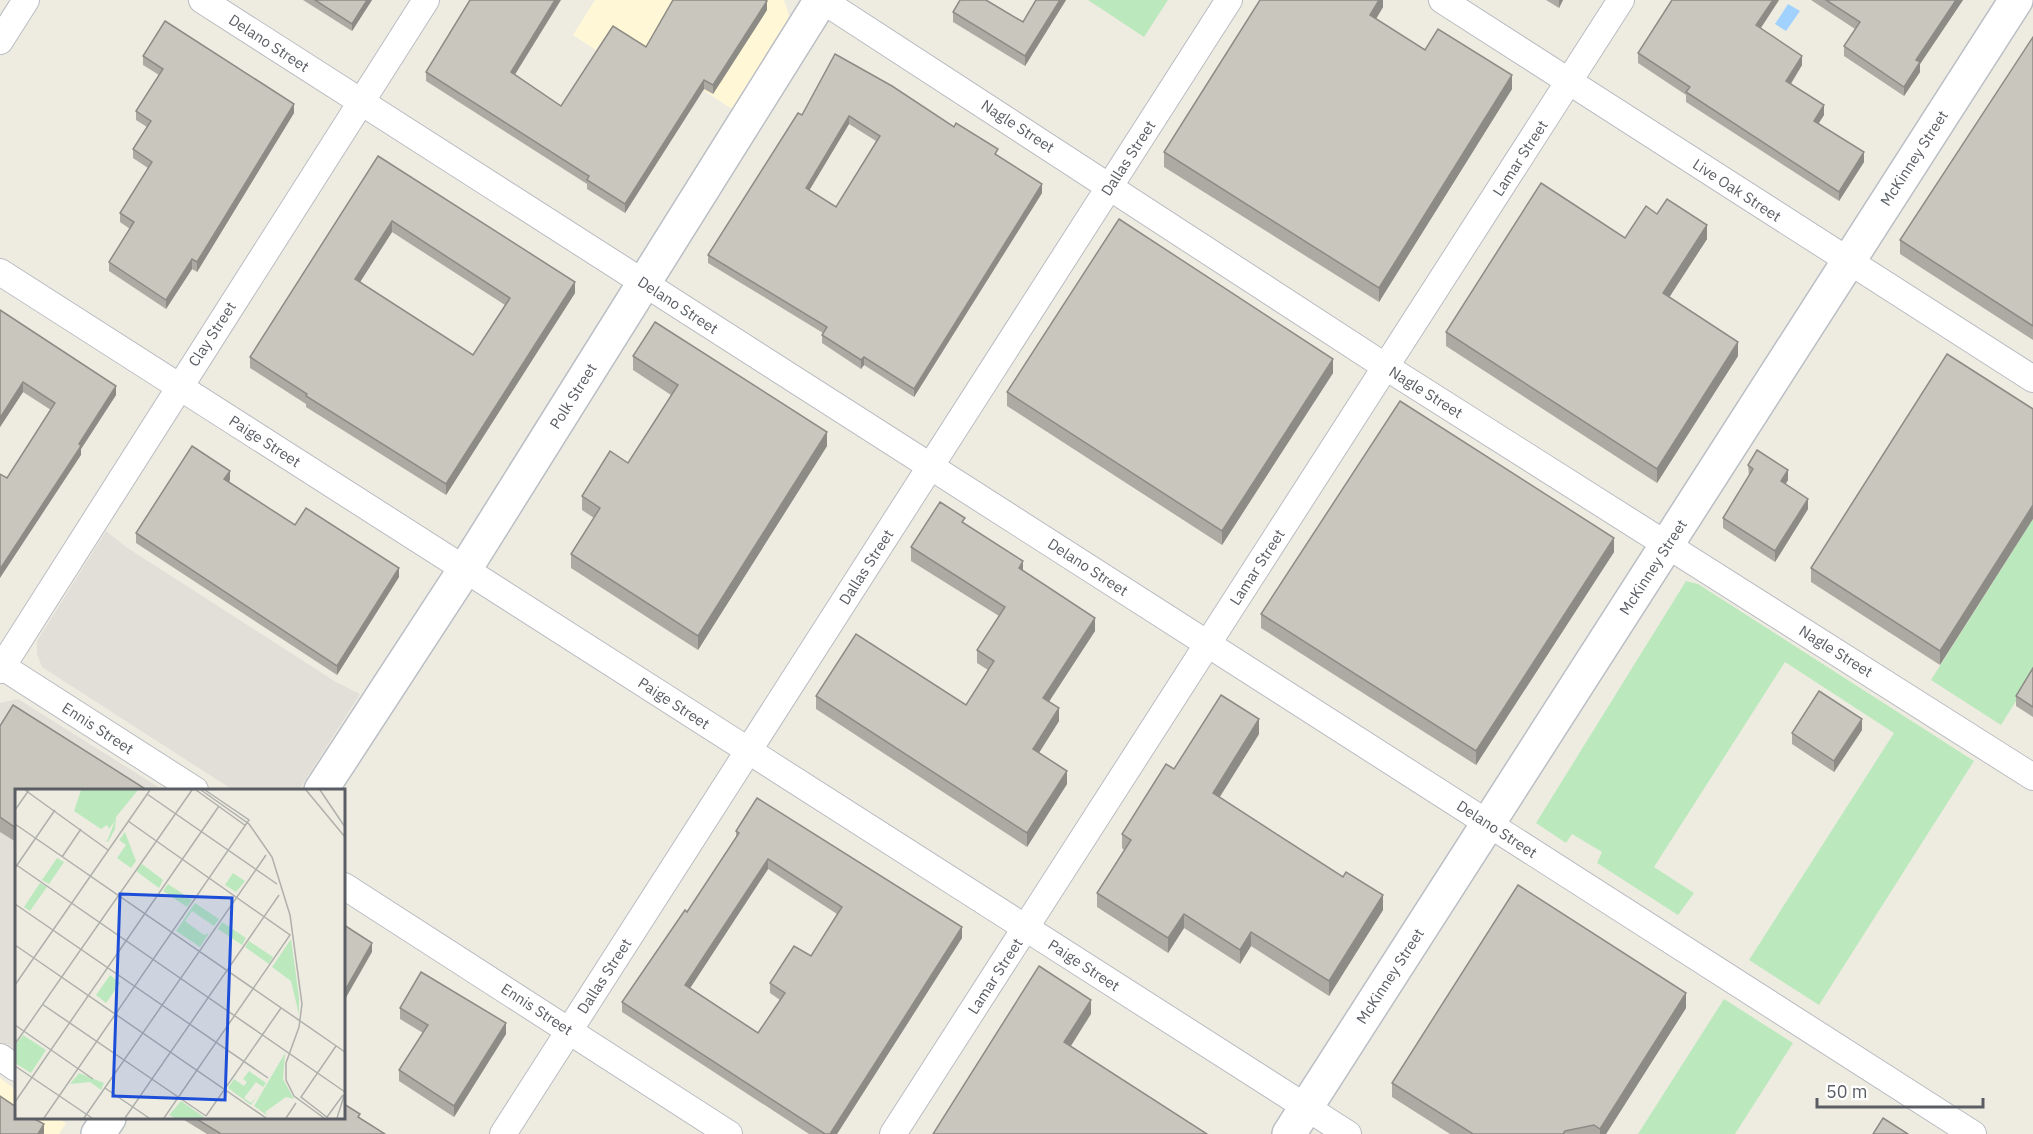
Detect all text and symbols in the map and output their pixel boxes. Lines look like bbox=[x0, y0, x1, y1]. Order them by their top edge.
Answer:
street label: Delano Street bbox=[225, 10, 313, 76]
street label: Nagle Street bbox=[978, 95, 1058, 157]
street label: McKinney Street bbox=[1876, 107, 1952, 209]
street label: Lamar Street bbox=[1488, 116, 1552, 200]
street label: Dallas Street bbox=[1097, 117, 1159, 199]
street label: Live Oak Street bbox=[1689, 154, 1785, 226]
street label: Delano Street bbox=[634, 272, 722, 338]
street label: Clay Street bbox=[184, 298, 240, 370]
street label: Polk Street bbox=[545, 360, 601, 432]
street label: Nagle Street bbox=[1386, 362, 1466, 422]
street label: Paige Street bbox=[226, 411, 304, 471]
street label: McKinney Street bbox=[1615, 516, 1691, 618]
street label: Lamar Street bbox=[1225, 525, 1289, 609]
street label: Dallas Street bbox=[835, 526, 897, 608]
street label: Delano Street bbox=[1044, 534, 1132, 600]
street label: Nagle Street bbox=[1796, 621, 1876, 681]
street label: Paige Street bbox=[635, 673, 713, 733]
street label: Ennis Street bbox=[59, 698, 137, 758]
inset map bbox=[15, 789, 345, 1119]
street label: Delano Street bbox=[1453, 796, 1541, 862]
street label: McKinney Street bbox=[1352, 925, 1428, 1027]
street label: Lamar Street bbox=[963, 934, 1027, 1018]
street label: Dallas Street bbox=[573, 935, 635, 1017]
street label: Paige Street bbox=[1045, 935, 1123, 995]
street label: Ennis Street bbox=[498, 979, 576, 1039]
scale bar bbox=[1817, 1071, 1984, 1109]
text: 50 m bbox=[1826, 1080, 1868, 1103]

